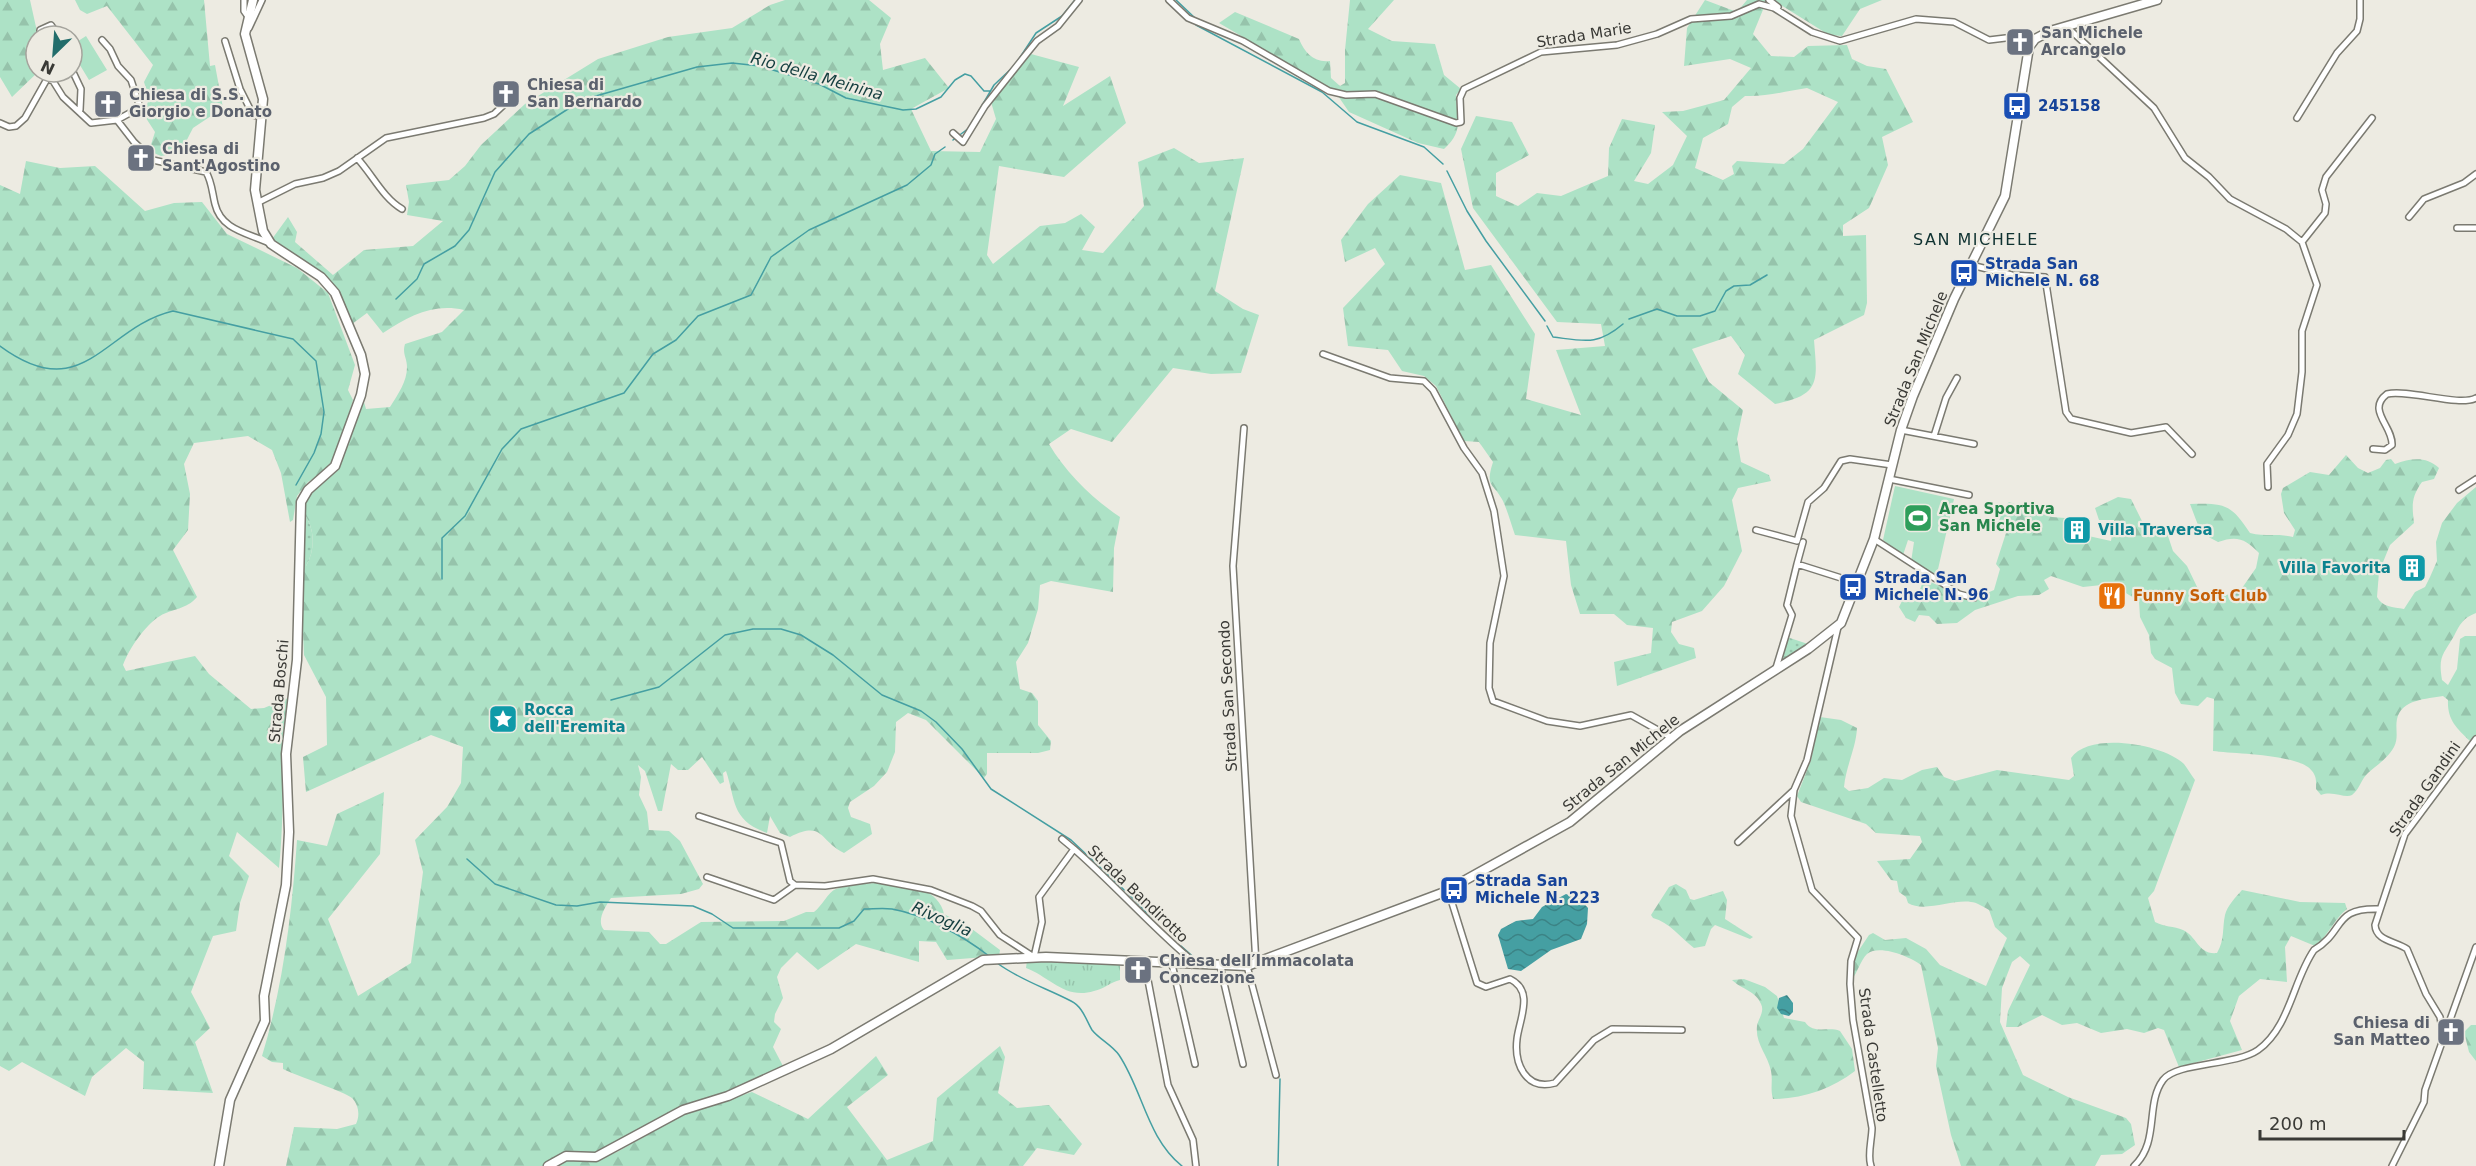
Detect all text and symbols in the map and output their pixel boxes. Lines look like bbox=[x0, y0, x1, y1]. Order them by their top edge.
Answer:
street label: Strada Marie bbox=[1535, 19, 1633, 51]
north arrow bbox=[24, 24, 84, 84]
place label: San Michele Arcangelo bbox=[2041, 24, 2143, 59]
church icon: San Michele Arcangelo bbox=[2004, 26, 2036, 58]
water label: Rio della Meinina bbox=[749, 48, 885, 104]
text: N bbox=[38, 56, 58, 79]
place label: Chiesa di San Bernardo bbox=[527, 76, 642, 111]
church icon: Chiesa di San Bernardo bbox=[490, 78, 522, 110]
place label: Chiesa di S.S. Giorgio e Donato bbox=[129, 86, 272, 121]
church icon: Chiesa di S.S. Giorgio e Donato bbox=[92, 88, 124, 120]
bus stop icon: 245158 bbox=[2001, 90, 2033, 122]
place label: 245158 bbox=[2038, 97, 2101, 115]
place label: Chiesa di Sant'Agostino bbox=[162, 140, 280, 175]
church icon: Chiesa di Sant'Agostino bbox=[125, 142, 157, 174]
district label: SAN MICHELE bbox=[1913, 230, 2039, 249]
place label: Strada San Michele N. 68 bbox=[1985, 255, 2100, 290]
bus stop icon: Strada San Michele N. 68 bbox=[1948, 257, 1980, 289]
street label: Strada San Michele bbox=[1881, 289, 1951, 429]
place label: Area Sportiva San Michele bbox=[1939, 500, 2055, 535]
sports icon: Area Sportiva San Michele bbox=[1902, 502, 1934, 534]
building icon: Villa Traversa bbox=[2061, 514, 2093, 546]
place label: Villa Traversa bbox=[2098, 521, 2213, 539]
building icon: Villa Favorita bbox=[2396, 552, 2428, 584]
place label: Villa Favorita bbox=[2279, 559, 2391, 577]
place label: Strada San Michele N. 96 bbox=[1874, 569, 1989, 604]
bus stop icon: Strada San Michele N. 96 bbox=[1837, 571, 1869, 603]
restaurant icon: Funny Soft Club bbox=[2096, 580, 2128, 612]
place label: Funny Soft Club bbox=[2133, 587, 2267, 605]
street label: Strada San Secondo bbox=[1215, 620, 1241, 772]
street label: Strada Boschi bbox=[266, 639, 292, 743]
place label: Rocca dell'Eremita bbox=[524, 701, 626, 736]
place icon: Rocca dell'Eremita bbox=[487, 703, 519, 735]
street label: Strada San Michele bbox=[1559, 710, 1683, 816]
street label: Strada Gandini bbox=[2386, 738, 2464, 840]
street label: Strada Bandirotto bbox=[1084, 841, 1192, 947]
place label: Strada San Michele N. 223 bbox=[1475, 872, 1600, 907]
bus stop icon: Strada San Michele N. 223 bbox=[1438, 874, 1470, 906]
water label: Rivoglia bbox=[909, 897, 975, 941]
place label: Chiesa dell′Immacolata Concezione bbox=[1159, 952, 1354, 987]
church icon: Chiesa dell′Immacolata Concezione bbox=[1122, 954, 1154, 986]
street label: Strada Castelletto bbox=[1855, 987, 1891, 1123]
place label: Chiesa di San Matteo bbox=[2333, 1014, 2430, 1049]
church icon: Chiesa di San Matteo bbox=[2435, 1016, 2467, 1048]
scale bar bbox=[2260, 1103, 2404, 1141]
text: 200 m bbox=[2269, 1113, 2327, 1134]

